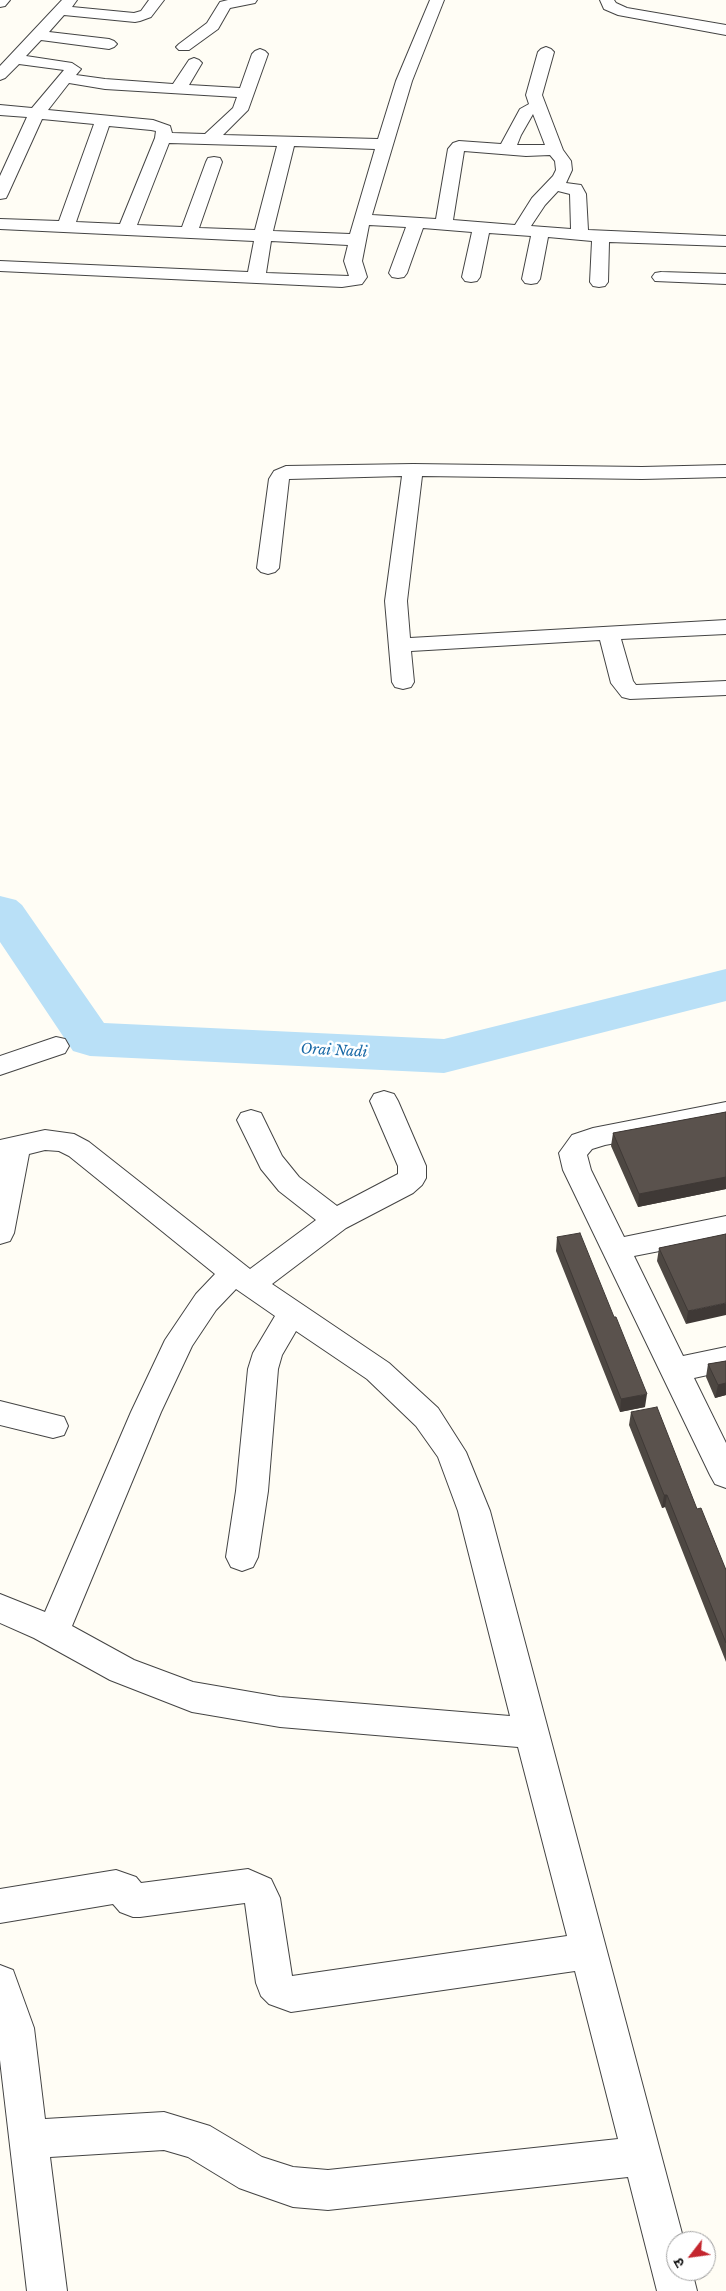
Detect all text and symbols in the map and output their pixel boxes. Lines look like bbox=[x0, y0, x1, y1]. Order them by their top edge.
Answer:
water label: Orai Nadi bbox=[300, 1041, 368, 1061]
north arrow bbox=[666, 2231, 716, 2281]
text: उ bbox=[669, 2255, 689, 2271]

